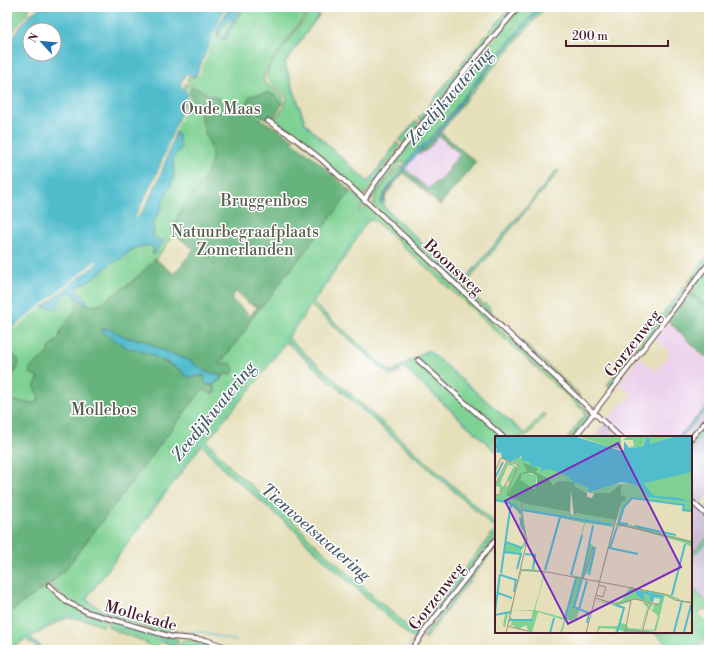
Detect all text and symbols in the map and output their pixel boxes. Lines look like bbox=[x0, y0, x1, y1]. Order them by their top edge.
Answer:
north arrow bbox=[22, 22, 62, 62]
scale bar bbox=[566, 22, 668, 48]
text: 200 m bbox=[572, 29, 608, 44]
text: N bbox=[26, 31, 42, 45]
water label: Zeedijkwatering bbox=[401, 42, 499, 150]
park label: Oude Maas bbox=[181, 99, 261, 119]
park label: Bruggenbos bbox=[220, 191, 307, 211]
park label: Natuurbegraafplaats Zomerlanden bbox=[171, 222, 319, 260]
street label: Boonsweg bbox=[419, 235, 487, 301]
street label: Gorzenweg bbox=[600, 305, 666, 381]
water label: Zeedijkwatering bbox=[167, 356, 262, 466]
park label: Mollebos bbox=[71, 400, 137, 420]
inset map bbox=[495, 436, 692, 633]
water label: Tienvoetswatering bbox=[256, 479, 376, 587]
street label: Gorzenweg bbox=[404, 558, 470, 634]
street label: Mollekade bbox=[102, 596, 179, 636]

